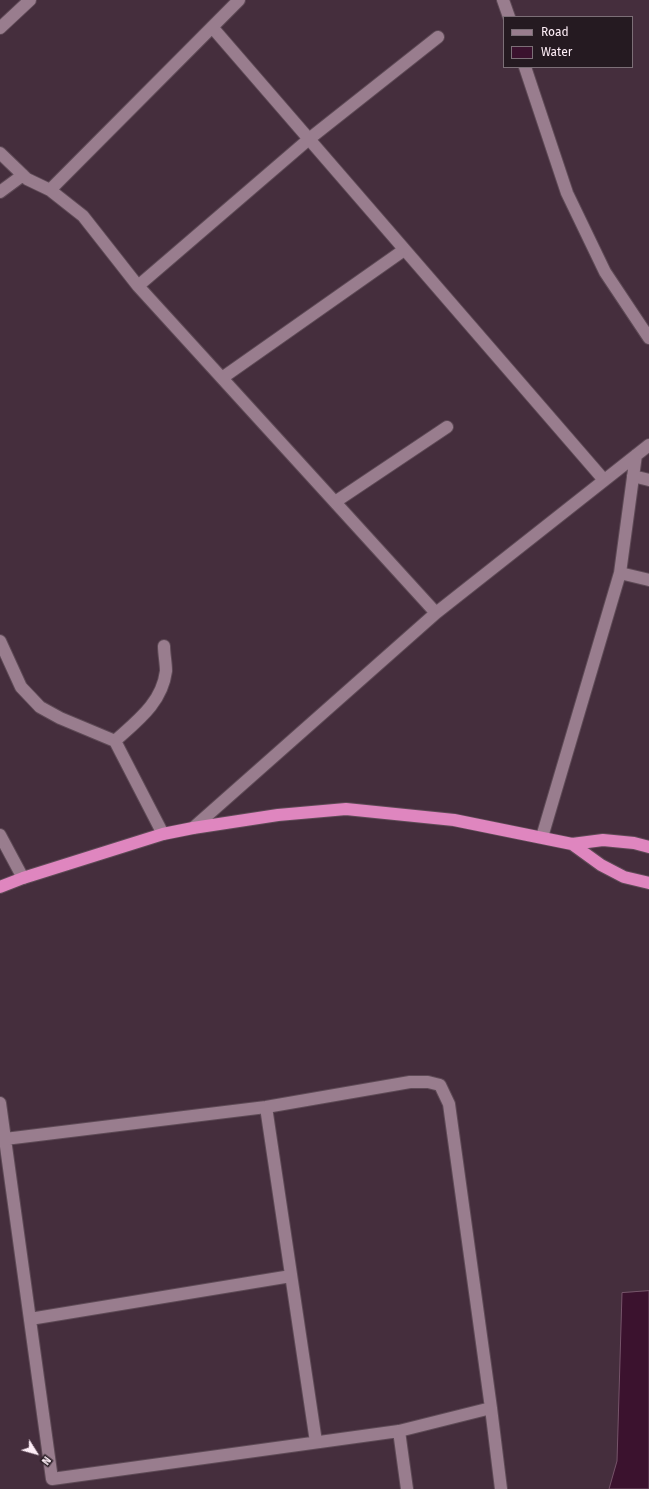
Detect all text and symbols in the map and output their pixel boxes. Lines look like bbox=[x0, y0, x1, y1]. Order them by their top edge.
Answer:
legend bbox=[503, 16, 633, 68]
text: Road bbox=[541, 25, 569, 39]
text: Water bbox=[541, 45, 572, 59]
north arrow bbox=[16, 1433, 56, 1473]
text: N bbox=[39, 1454, 53, 1467]

